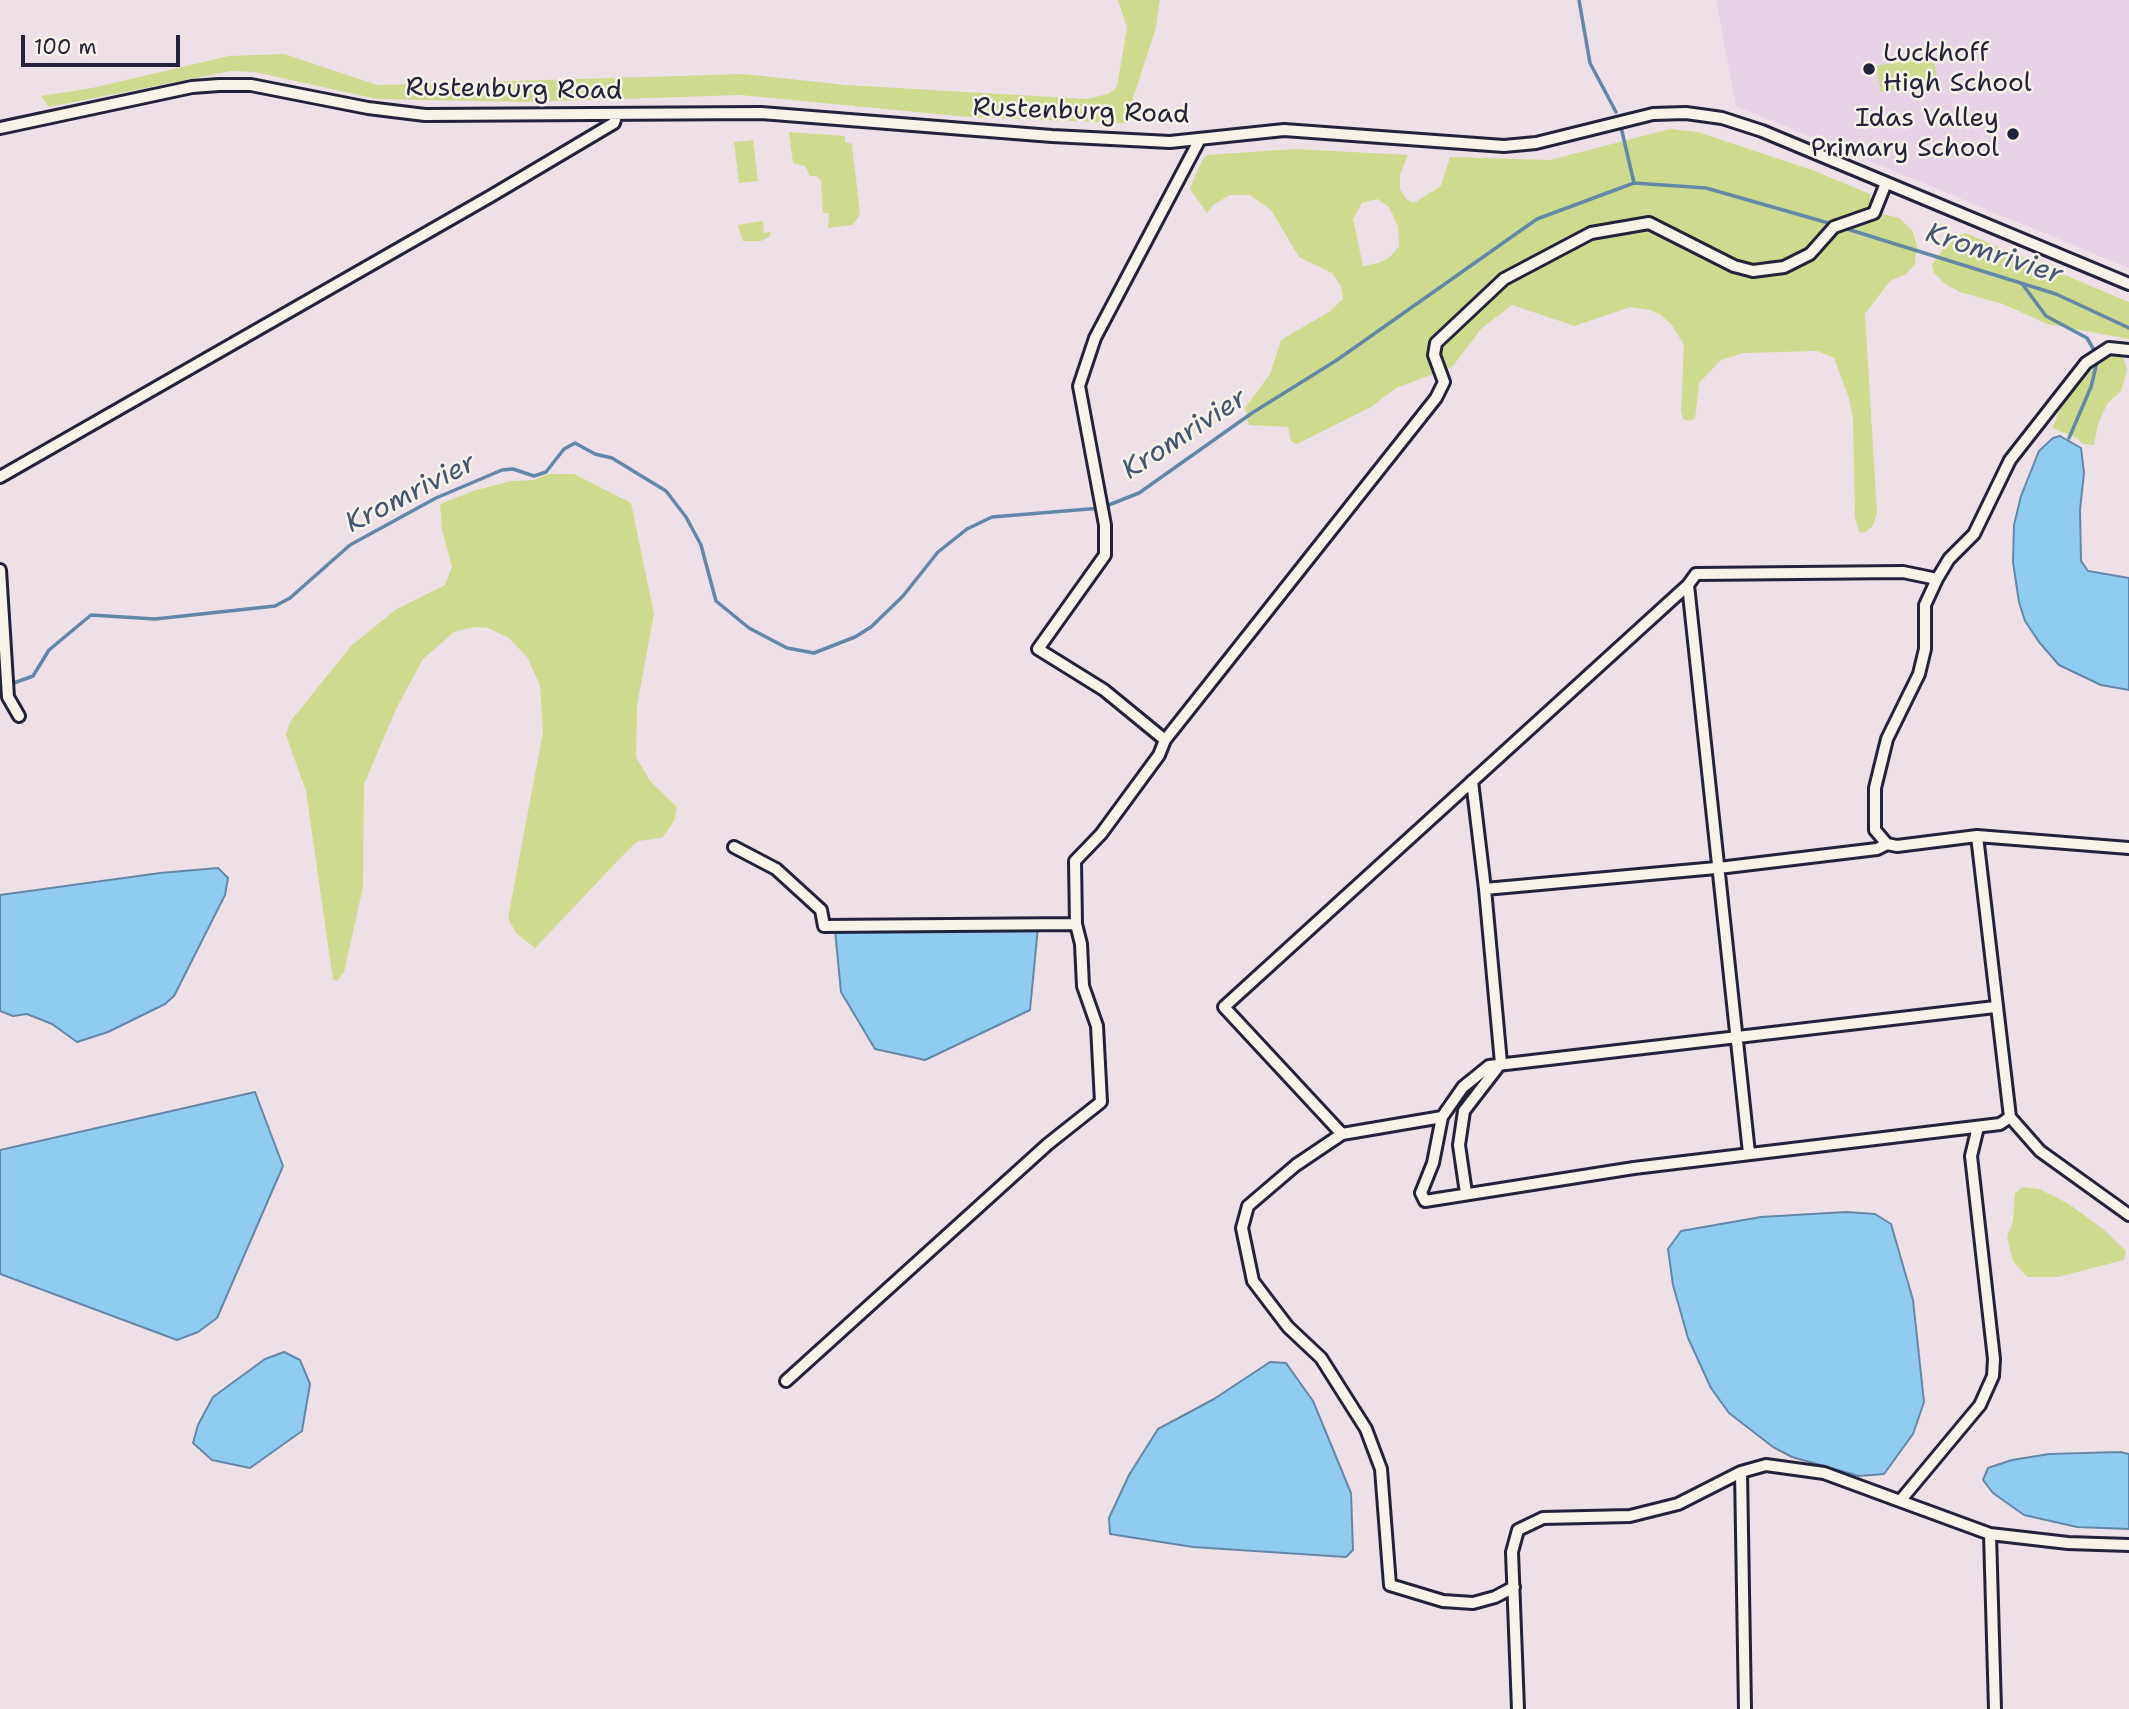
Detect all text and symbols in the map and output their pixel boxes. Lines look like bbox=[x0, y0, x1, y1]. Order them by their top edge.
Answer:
scale bar bbox=[24, 21, 184, 65]
text: 100 m bbox=[34, 33, 97, 61]
place label: Luckhoff High School bbox=[1883, 38, 2032, 100]
marker: Luckhoff High School bbox=[1861, 61, 1877, 77]
street label: Rustenburg Road bbox=[405, 73, 623, 107]
street label: Rustenburg Road bbox=[972, 93, 1190, 131]
place label: Idas Valley Primary School bbox=[1811, 103, 1999, 164]
marker: Idas Valley Primary School bbox=[2005, 126, 2021, 142]
water label: Kromrivier bbox=[1921, 217, 2067, 293]
water label: Kromrivier bbox=[1116, 382, 1254, 488]
water label: Kromrivier bbox=[340, 447, 482, 541]

